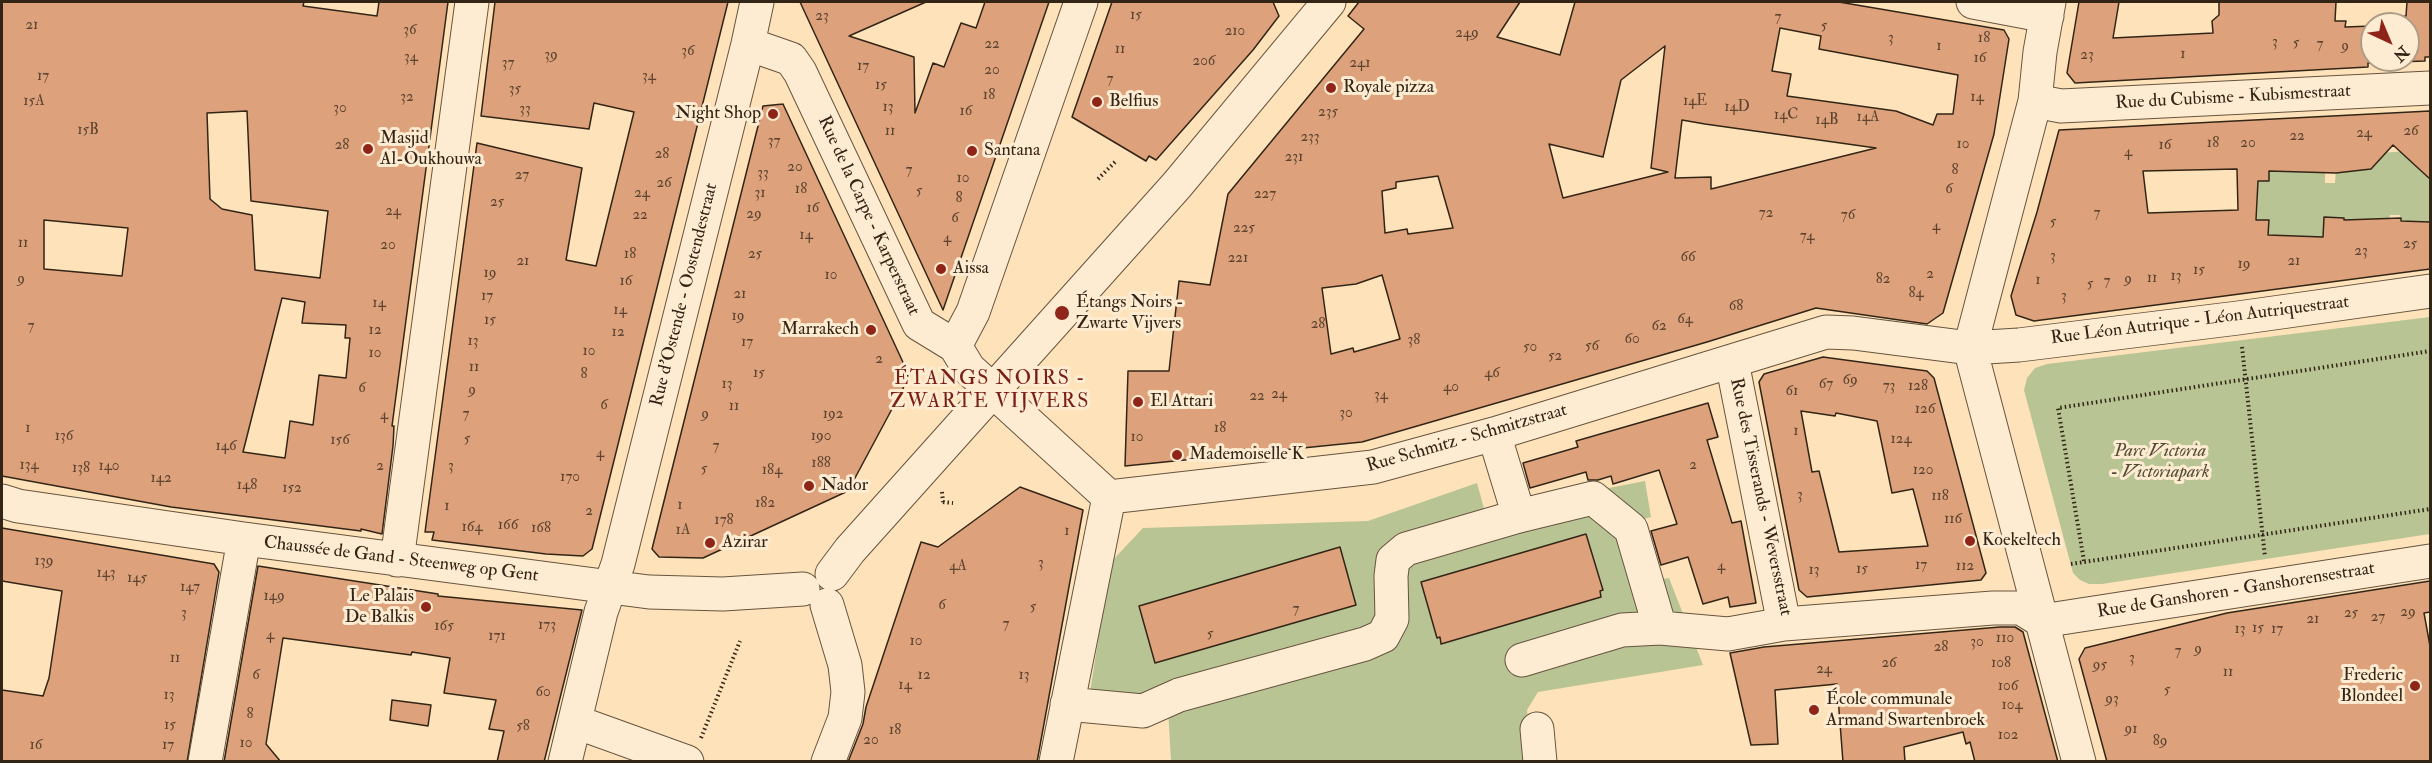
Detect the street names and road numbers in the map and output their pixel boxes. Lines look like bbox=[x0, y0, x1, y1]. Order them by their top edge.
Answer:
street label: Rue du Cubisme - Kubismestraat bbox=[2115, 81, 2351, 115]
street label: Rue de la Carpe - Karperstraat bbox=[812, 113, 924, 319]
street label: Rue d'Ostende - Oostendestraat bbox=[647, 181, 723, 409]
street label: Rue Léon Autrique - Léon Autriquestraat bbox=[2049, 292, 2351, 350]
street label: Rue des Tisserands - Weversstraat bbox=[1724, 376, 1796, 618]
street label: Rue Schmitz - Schmitzstraat bbox=[1364, 400, 1570, 478]
street label: Chaussée de Gand - Steenweg op Gent bbox=[262, 532, 540, 588]
street label: Rue de Ganshoren - Ganshorensestraat bbox=[2096, 558, 2376, 624]

